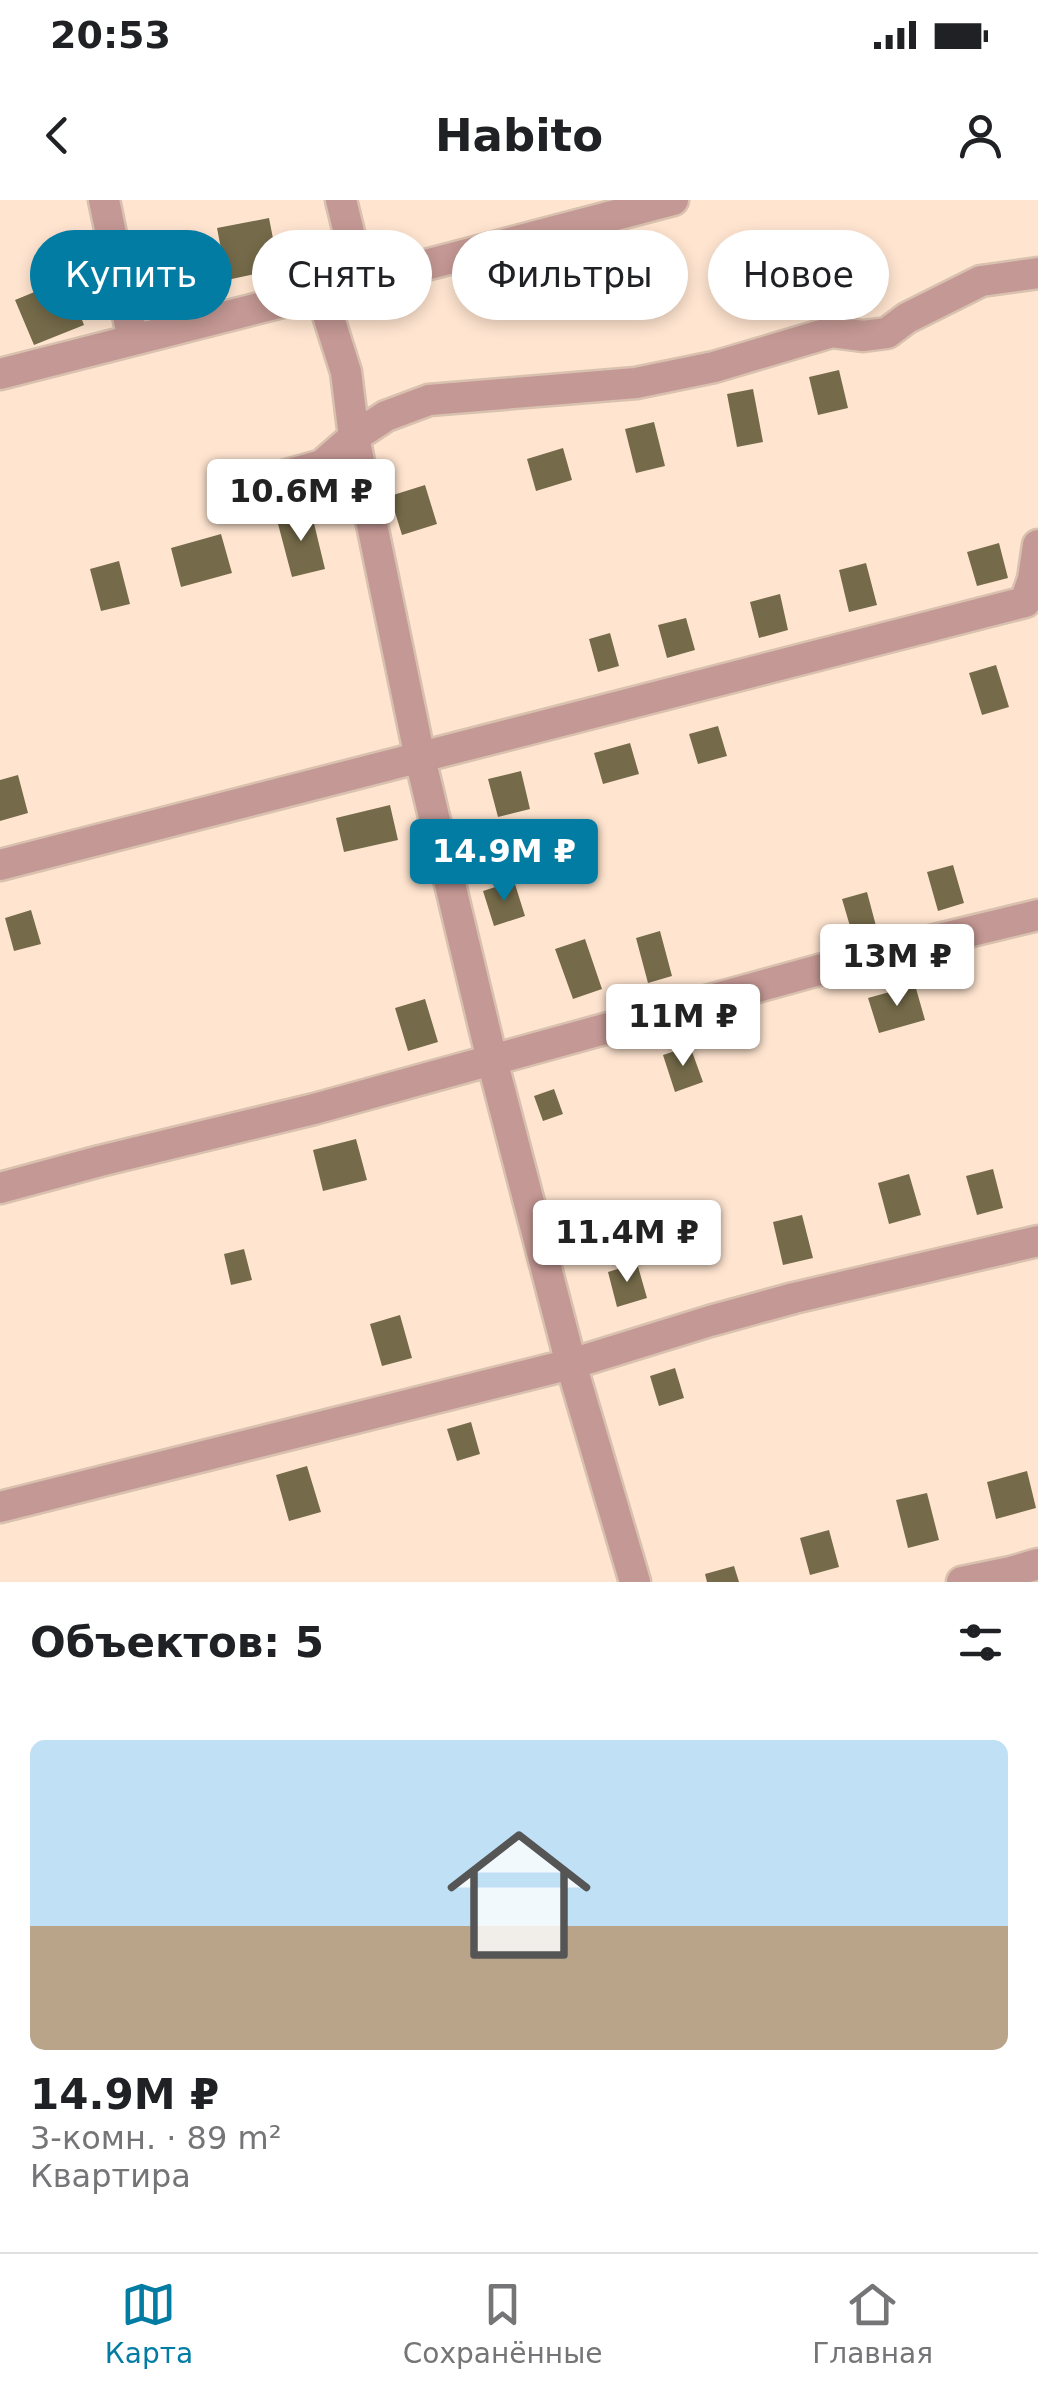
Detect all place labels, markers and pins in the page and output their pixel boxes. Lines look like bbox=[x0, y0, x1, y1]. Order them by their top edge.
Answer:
pin: 10.6M ₽ bbox=[209, 459, 393, 544]
pin: 14.9M ₽ bbox=[412, 819, 596, 904]
pin: 13M ₽ bbox=[827, 924, 967, 1009]
pin: 11M ₽ bbox=[613, 984, 753, 1069]
pin: 11.4M ₽ bbox=[535, 1200, 719, 1285]

